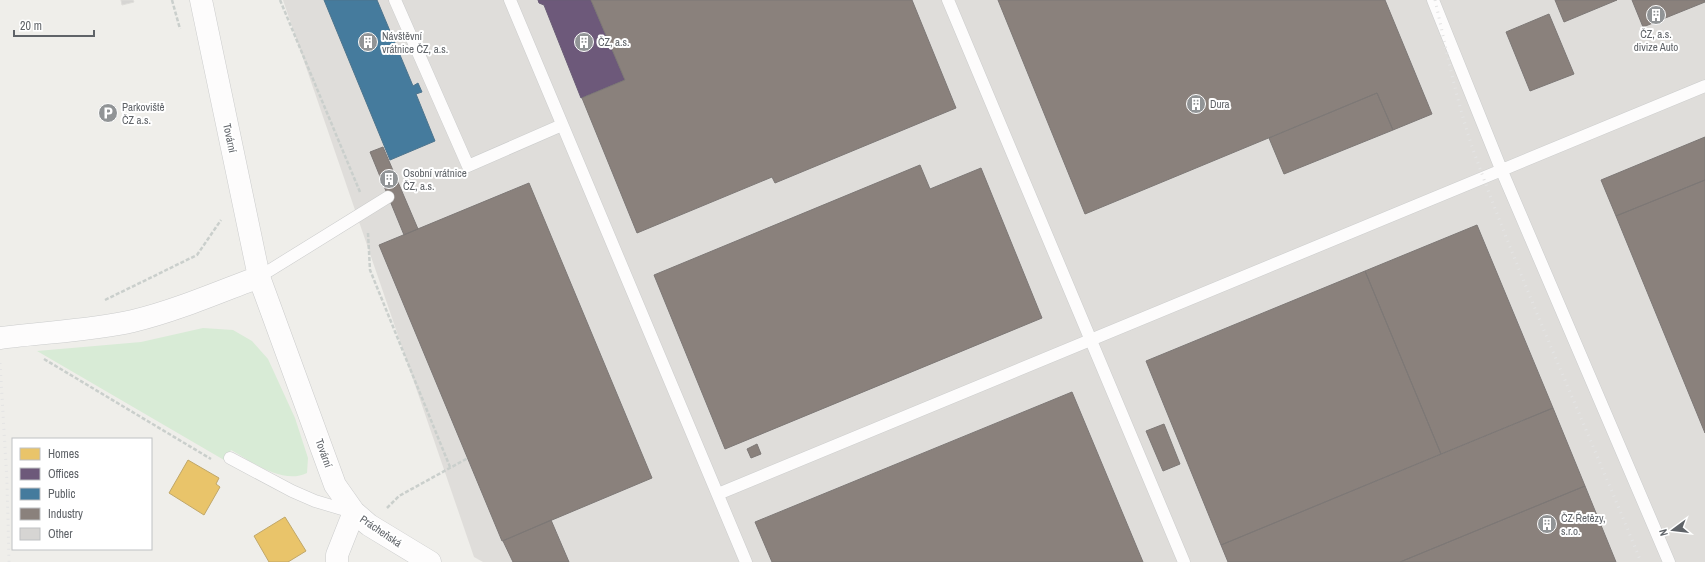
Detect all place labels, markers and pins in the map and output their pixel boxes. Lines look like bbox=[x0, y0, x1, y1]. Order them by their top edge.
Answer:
building icon: ČZ, a.s. divize Auto bbox=[1645, 4, 1667, 26]
place label: ČZ, a.s. divize Auto bbox=[1634, 27, 1678, 54]
place label: Návštěvní vrátnice ČZ, a.s. bbox=[382, 29, 448, 56]
building icon: Návštěvní vrátnice ČZ, a.s. bbox=[357, 31, 379, 53]
building icon: ČZ, a.s. bbox=[573, 31, 595, 53]
place label: ČZ, a.s. bbox=[598, 35, 630, 49]
building icon: Dura bbox=[1185, 93, 1207, 115]
place label: Dura bbox=[1210, 97, 1230, 111]
place label: Parkoviště ČZ a.s. bbox=[122, 100, 165, 127]
parking icon: Parkoviště ČZ a.s. bbox=[97, 102, 119, 124]
place label: Osobní vrátnice ČZ, a.s. bbox=[403, 166, 467, 193]
building icon: Osobní vrátnice ČZ, a.s. bbox=[378, 168, 400, 190]
place label: ČZ Řetězy, s.r.o. bbox=[1561, 511, 1605, 538]
building icon: ČZ Řetězy, s.r.o. bbox=[1536, 513, 1558, 535]

